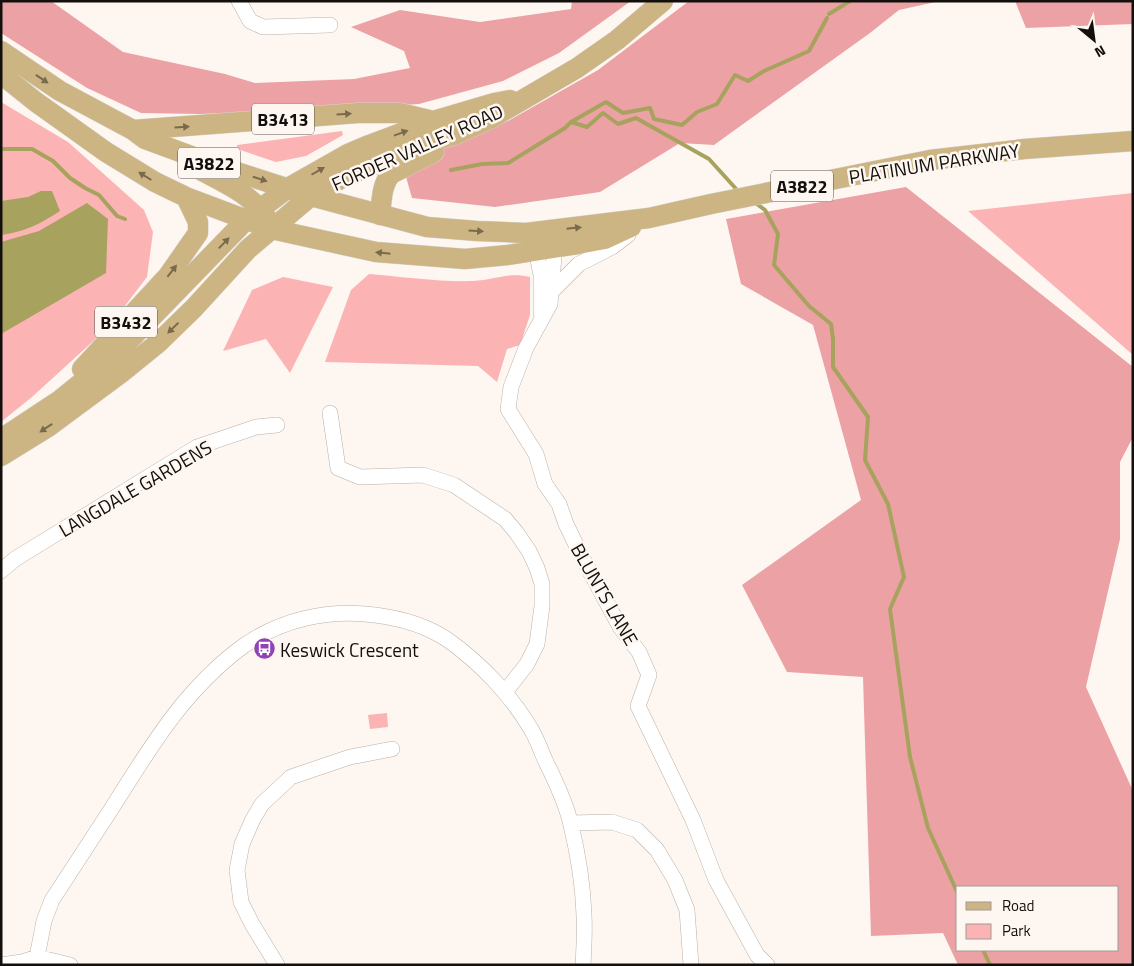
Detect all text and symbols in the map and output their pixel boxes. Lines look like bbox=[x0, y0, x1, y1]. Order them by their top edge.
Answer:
north arrow bbox=[1069, 15, 1119, 65]
text: N bbox=[1091, 40, 1110, 63]
one-way arrow bbox=[35, 74, 48, 84]
street label: FORDER VALLEY ROAD bbox=[326, 96, 508, 198]
road number: B3413 bbox=[252, 104, 314, 134]
one-way arrow bbox=[336, 110, 352, 118]
one-way arrow bbox=[174, 122, 190, 130]
one-way arrow bbox=[393, 129, 408, 136]
street label: PLATINUM PARKWAY bbox=[847, 135, 1022, 191]
road number: A3822 bbox=[178, 148, 240, 178]
one-way arrow bbox=[311, 167, 326, 175]
road number: A3822 bbox=[771, 170, 833, 202]
one-way arrow bbox=[139, 172, 152, 181]
one-way arrow bbox=[252, 176, 267, 183]
one-way arrow bbox=[567, 224, 583, 232]
one-way arrow bbox=[468, 227, 484, 235]
one-way arrow bbox=[218, 237, 230, 249]
one-way arrow bbox=[374, 249, 390, 257]
one-way arrow bbox=[166, 265, 177, 278]
road number: B3432 bbox=[95, 306, 157, 338]
one-way arrow bbox=[167, 322, 179, 334]
one-way arrow bbox=[39, 423, 52, 433]
street label: LANGDALE GARDENS bbox=[53, 432, 217, 544]
street label: BLUNTS LANE bbox=[564, 537, 646, 651]
place label: Keswick Crescent bbox=[280, 635, 419, 664]
bus stop icon: Keswick Crescent bbox=[252, 637, 276, 661]
legend bbox=[956, 886, 1119, 951]
text: Road bbox=[1002, 894, 1034, 917]
text: Park bbox=[1002, 919, 1031, 942]

